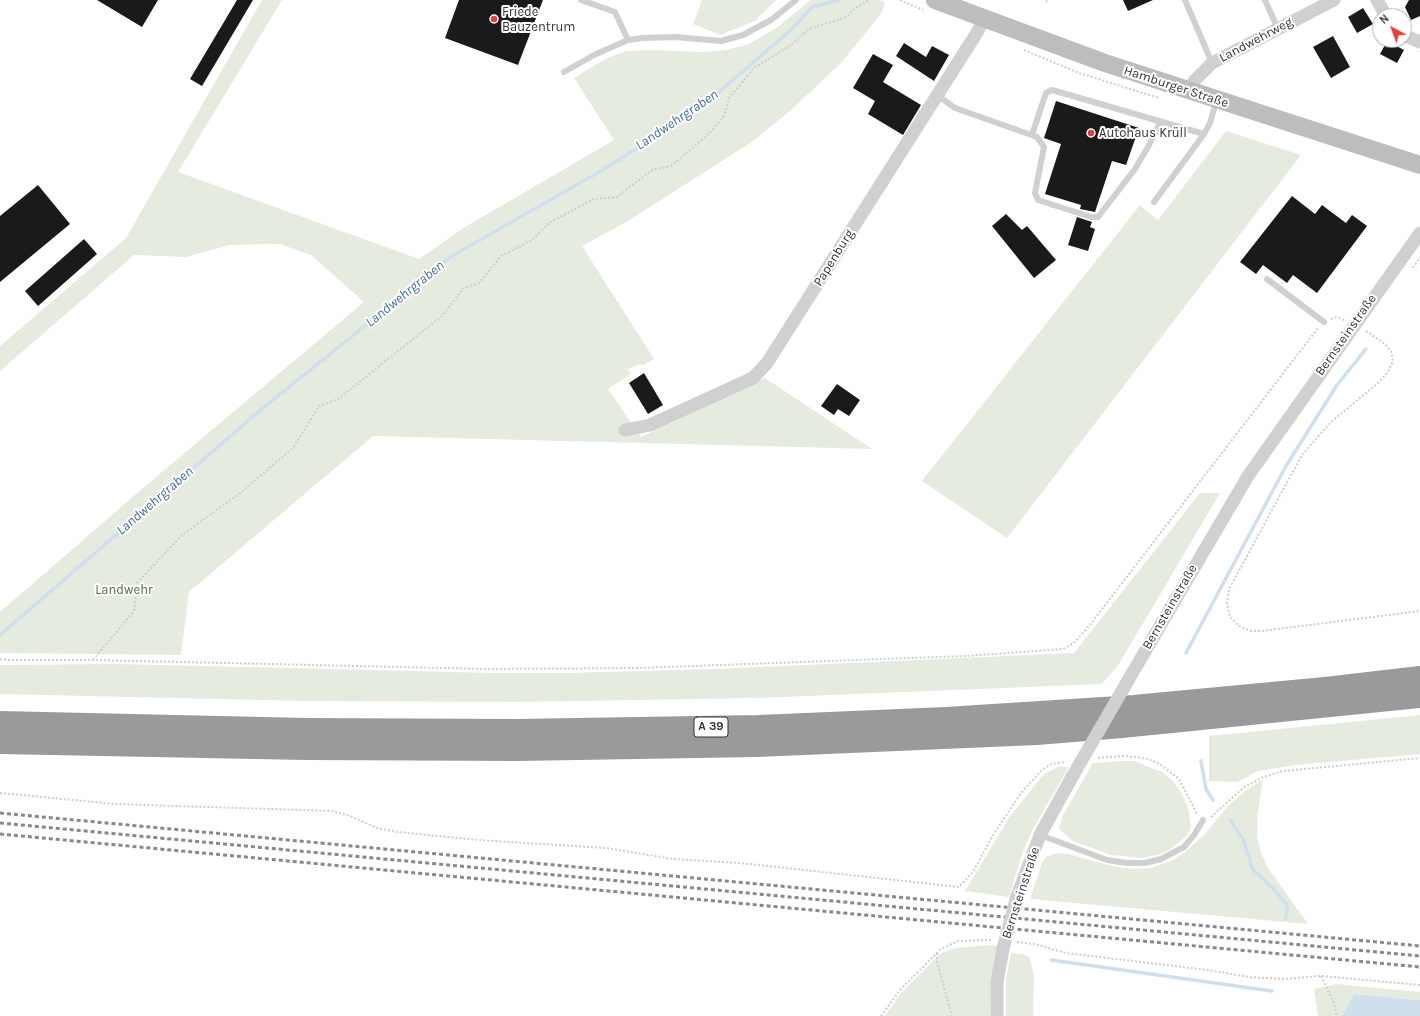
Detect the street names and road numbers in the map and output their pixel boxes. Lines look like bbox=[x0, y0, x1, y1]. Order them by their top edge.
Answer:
street label: Landwehrweg bbox=[1217, 14, 1295, 66]
street label: Hamburger Straße bbox=[1122, 63, 1230, 111]
street label: Papenburg bbox=[810, 227, 858, 289]
street label: Bernsteinstraße bbox=[1312, 291, 1380, 379]
street label: Bernsteinstraße bbox=[1139, 562, 1201, 652]
road number: A 39 bbox=[694, 717, 728, 737]
street label: Bernsteinstraße bbox=[999, 845, 1043, 941]

